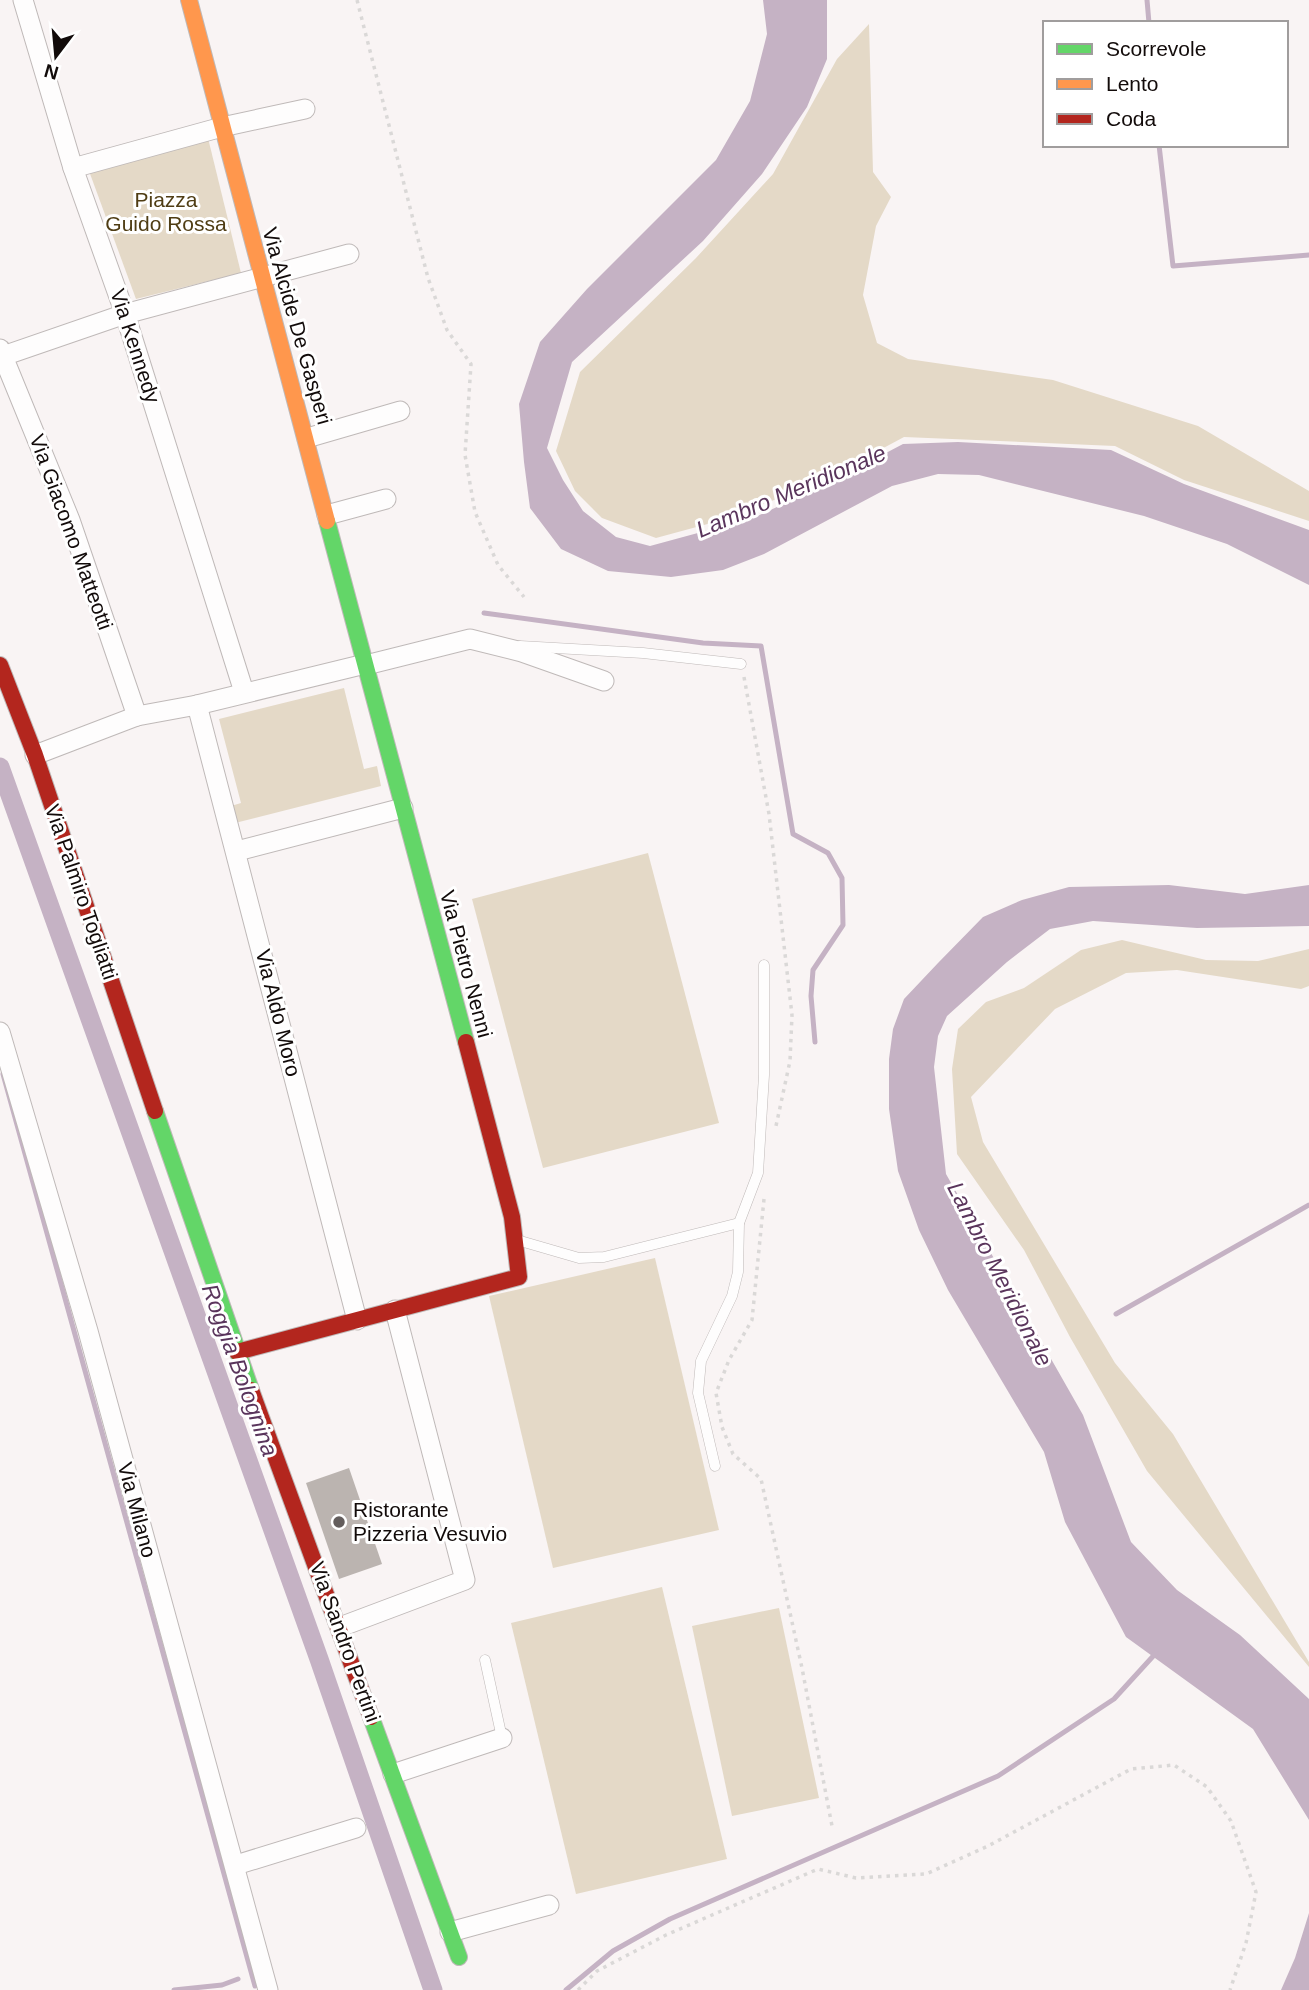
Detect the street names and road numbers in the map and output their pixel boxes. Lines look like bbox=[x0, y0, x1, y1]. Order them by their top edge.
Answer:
street label: Via Alcide De Gasperi bbox=[258, 225, 337, 427]
street label: Via Kennedy bbox=[106, 286, 165, 406]
street label: Via Giacomo Matteotti bbox=[25, 431, 118, 633]
street label: Via Palmiro Togliatti bbox=[41, 801, 122, 982]
street label: Via Pietro Nenni bbox=[436, 888, 497, 1040]
street label: Via Aldo Moro bbox=[252, 947, 305, 1079]
street label: Via Milano bbox=[114, 1460, 161, 1560]
street label: Via Sandro Pertini bbox=[306, 1559, 385, 1725]

